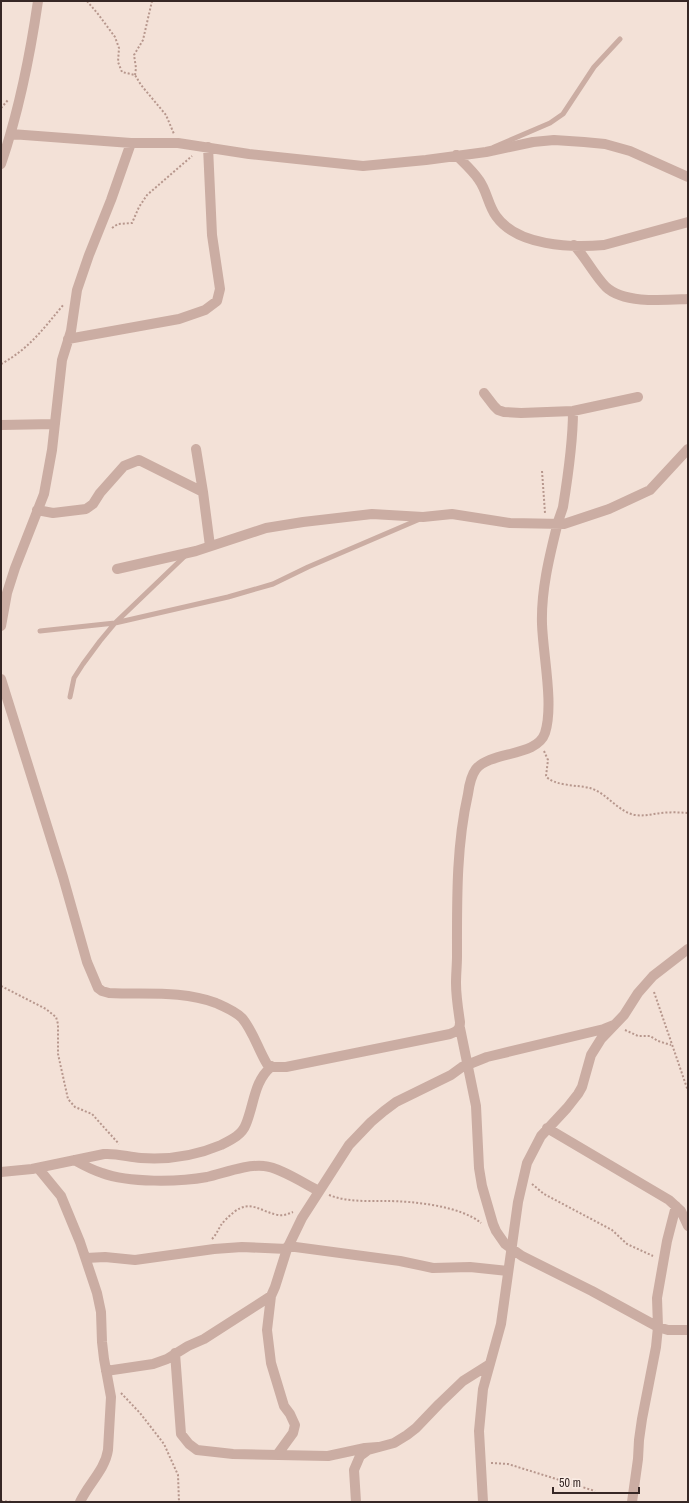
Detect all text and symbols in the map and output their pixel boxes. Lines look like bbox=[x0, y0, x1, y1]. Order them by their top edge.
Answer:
scale bar bbox=[553, 1469, 639, 1495]
text: 50 m bbox=[559, 1475, 581, 1491]

